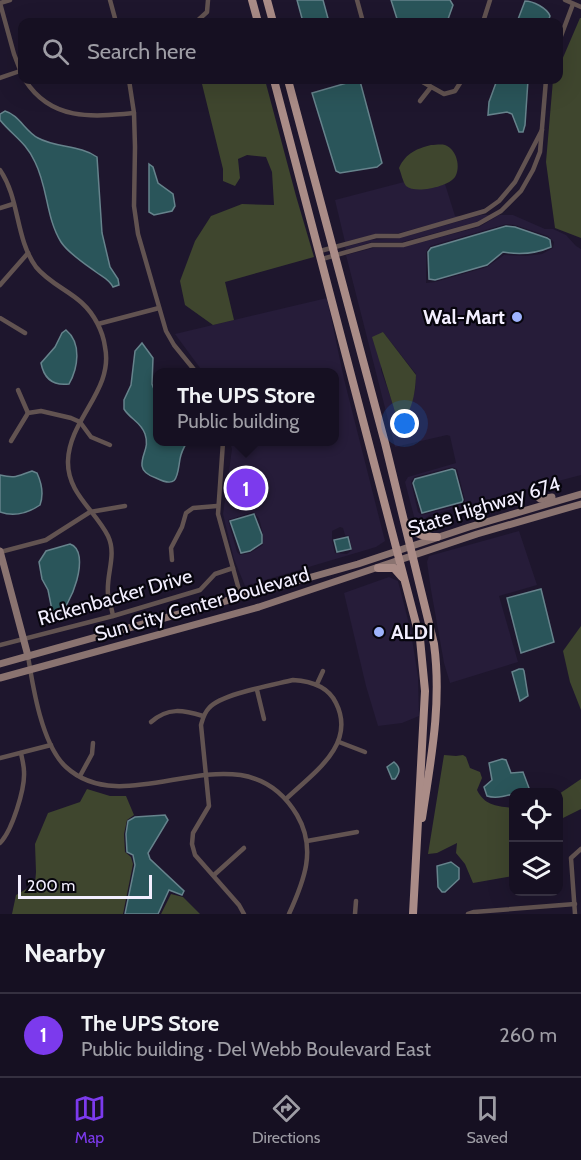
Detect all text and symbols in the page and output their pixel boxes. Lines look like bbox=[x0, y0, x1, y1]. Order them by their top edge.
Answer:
search box bbox=[18, 18, 563, 84]
icon: search bbox=[39, 35, 72, 68]
text: Search here bbox=[87, 38, 196, 65]
place label: Wal-Mart bbox=[423, 305, 505, 329]
marker: Wal-Mart bbox=[510, 310, 524, 324]
popup bbox=[153, 368, 339, 446]
text: The UPS Store bbox=[177, 382, 315, 409]
text: Public building bbox=[177, 409, 299, 433]
your location bbox=[390, 409, 419, 438]
pin: 1 bbox=[226, 466, 266, 510]
street label: State Highway 674 bbox=[405, 471, 564, 541]
street label: Sun City Center Boulevard bbox=[92, 562, 312, 646]
street label: Rickenbacker Drive bbox=[35, 563, 195, 631]
place label: ALDI bbox=[391, 620, 434, 644]
marker: ALDI bbox=[372, 625, 386, 639]
map controls bbox=[509, 788, 563, 896]
button: locate bbox=[509, 788, 563, 842]
button: layers bbox=[509, 842, 563, 896]
scale bar bbox=[18, 872, 152, 900]
text: 200 m bbox=[27, 876, 75, 895]
text: Nearby bbox=[24, 937, 105, 969]
text: The UPS Store bbox=[81, 1010, 219, 1037]
text: 1 bbox=[40, 1023, 47, 1047]
text: 260 m bbox=[499, 1023, 557, 1047]
text: Public building · Del Webb Boulevard East bbox=[81, 1037, 431, 1061]
tab: Map bbox=[73, 1092, 106, 1147]
tab: Directions bbox=[252, 1092, 320, 1147]
tab: Saved bbox=[466, 1092, 508, 1147]

